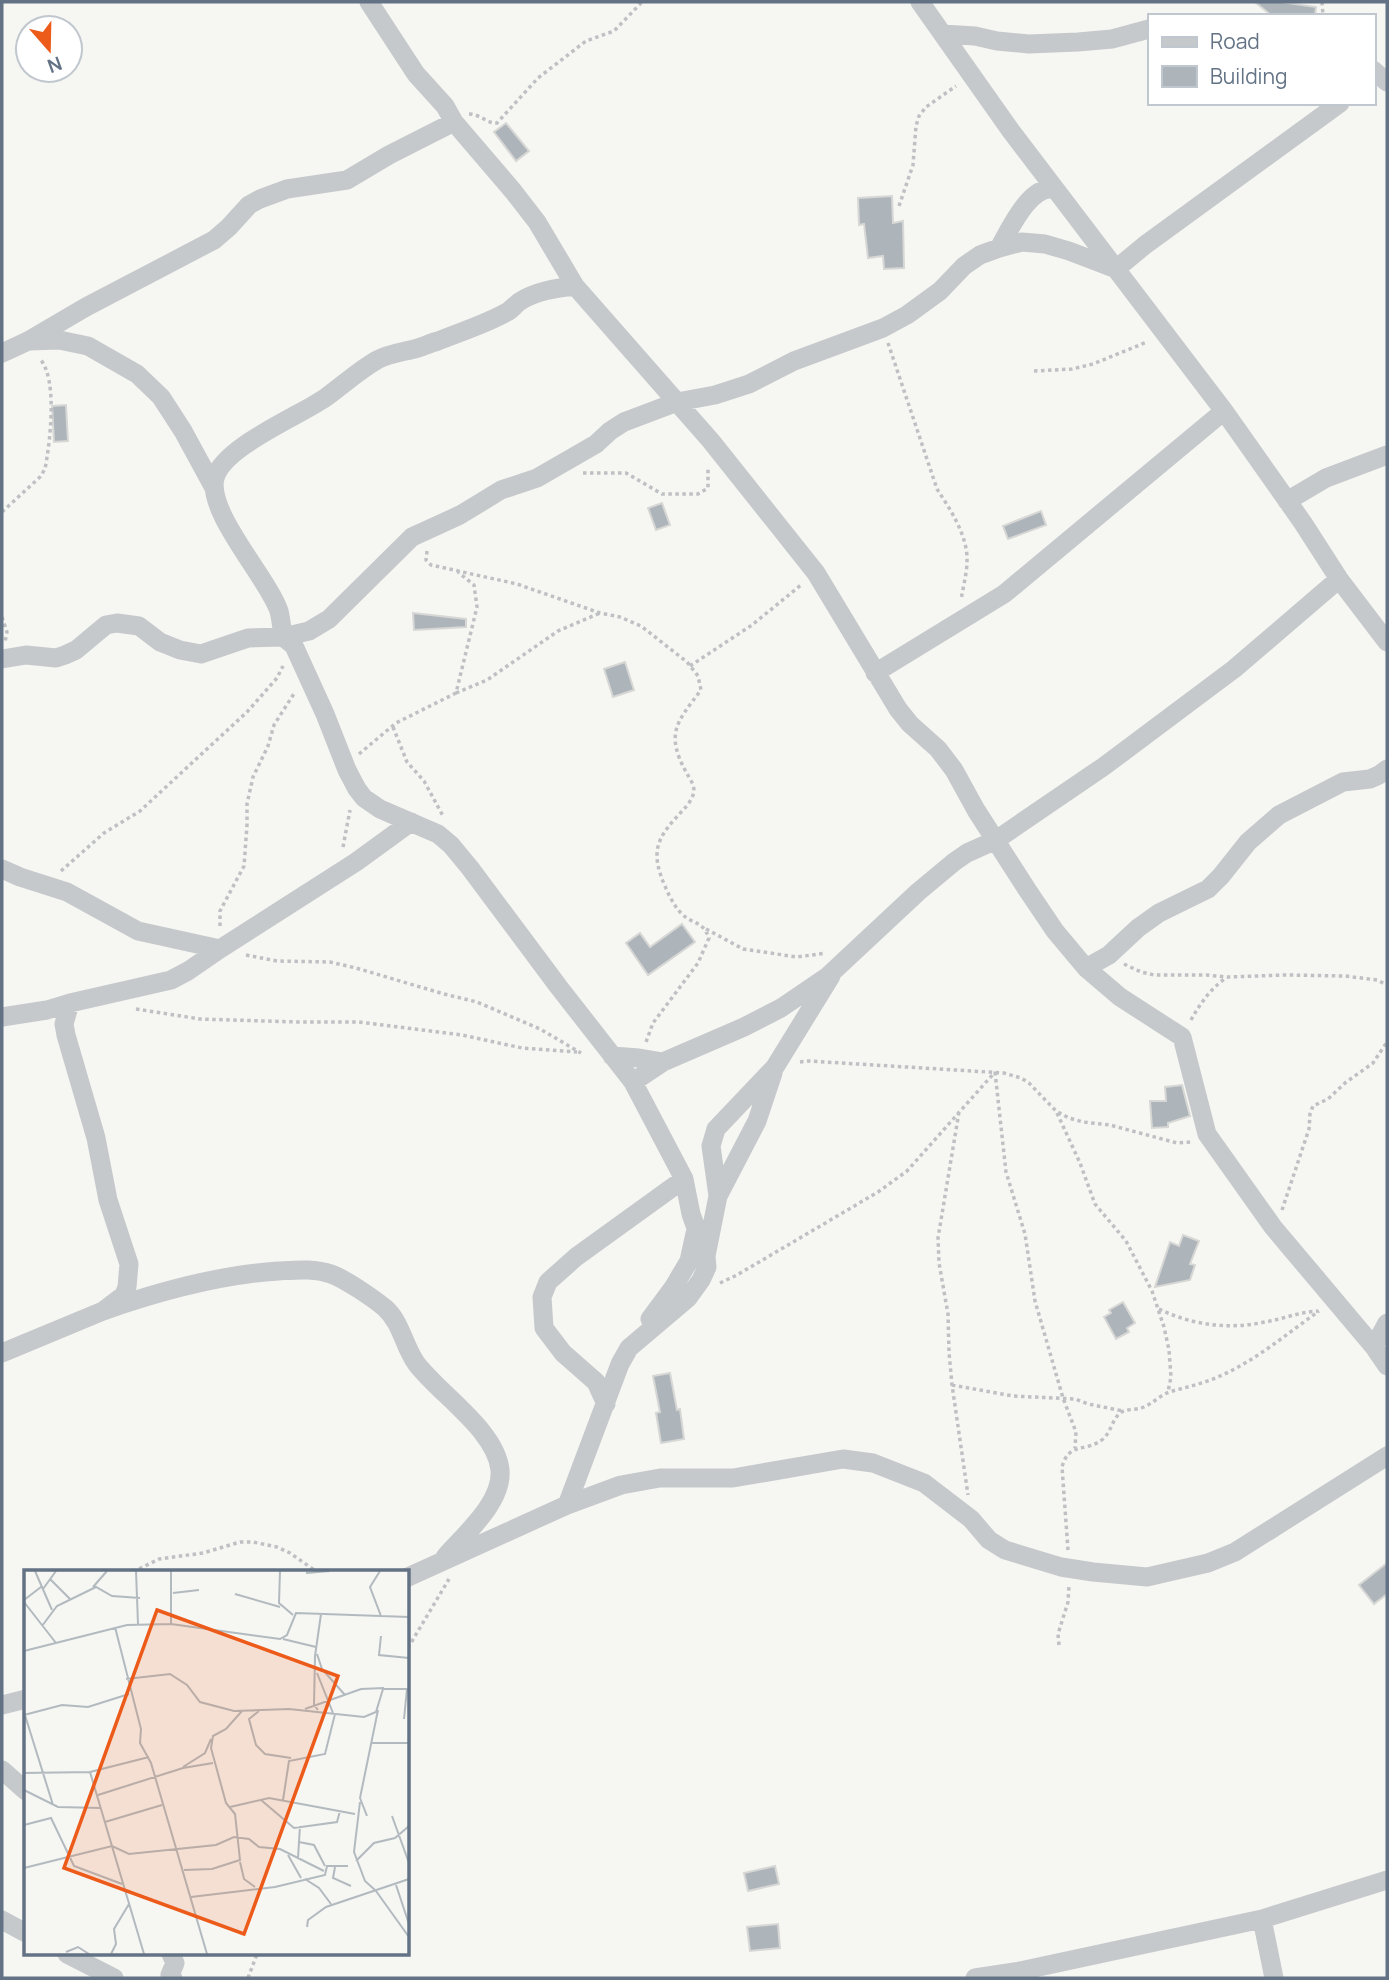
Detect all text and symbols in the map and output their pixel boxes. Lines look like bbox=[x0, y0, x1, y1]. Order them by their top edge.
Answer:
north arrow bbox=[14, 14, 84, 84]
legend bbox=[1148, 14, 1375, 105]
text: Road bbox=[1210, 27, 1260, 55]
text: N bbox=[44, 50, 66, 80]
text: Building bbox=[1210, 62, 1287, 90]
inset map bbox=[24, 1570, 410, 1955]

